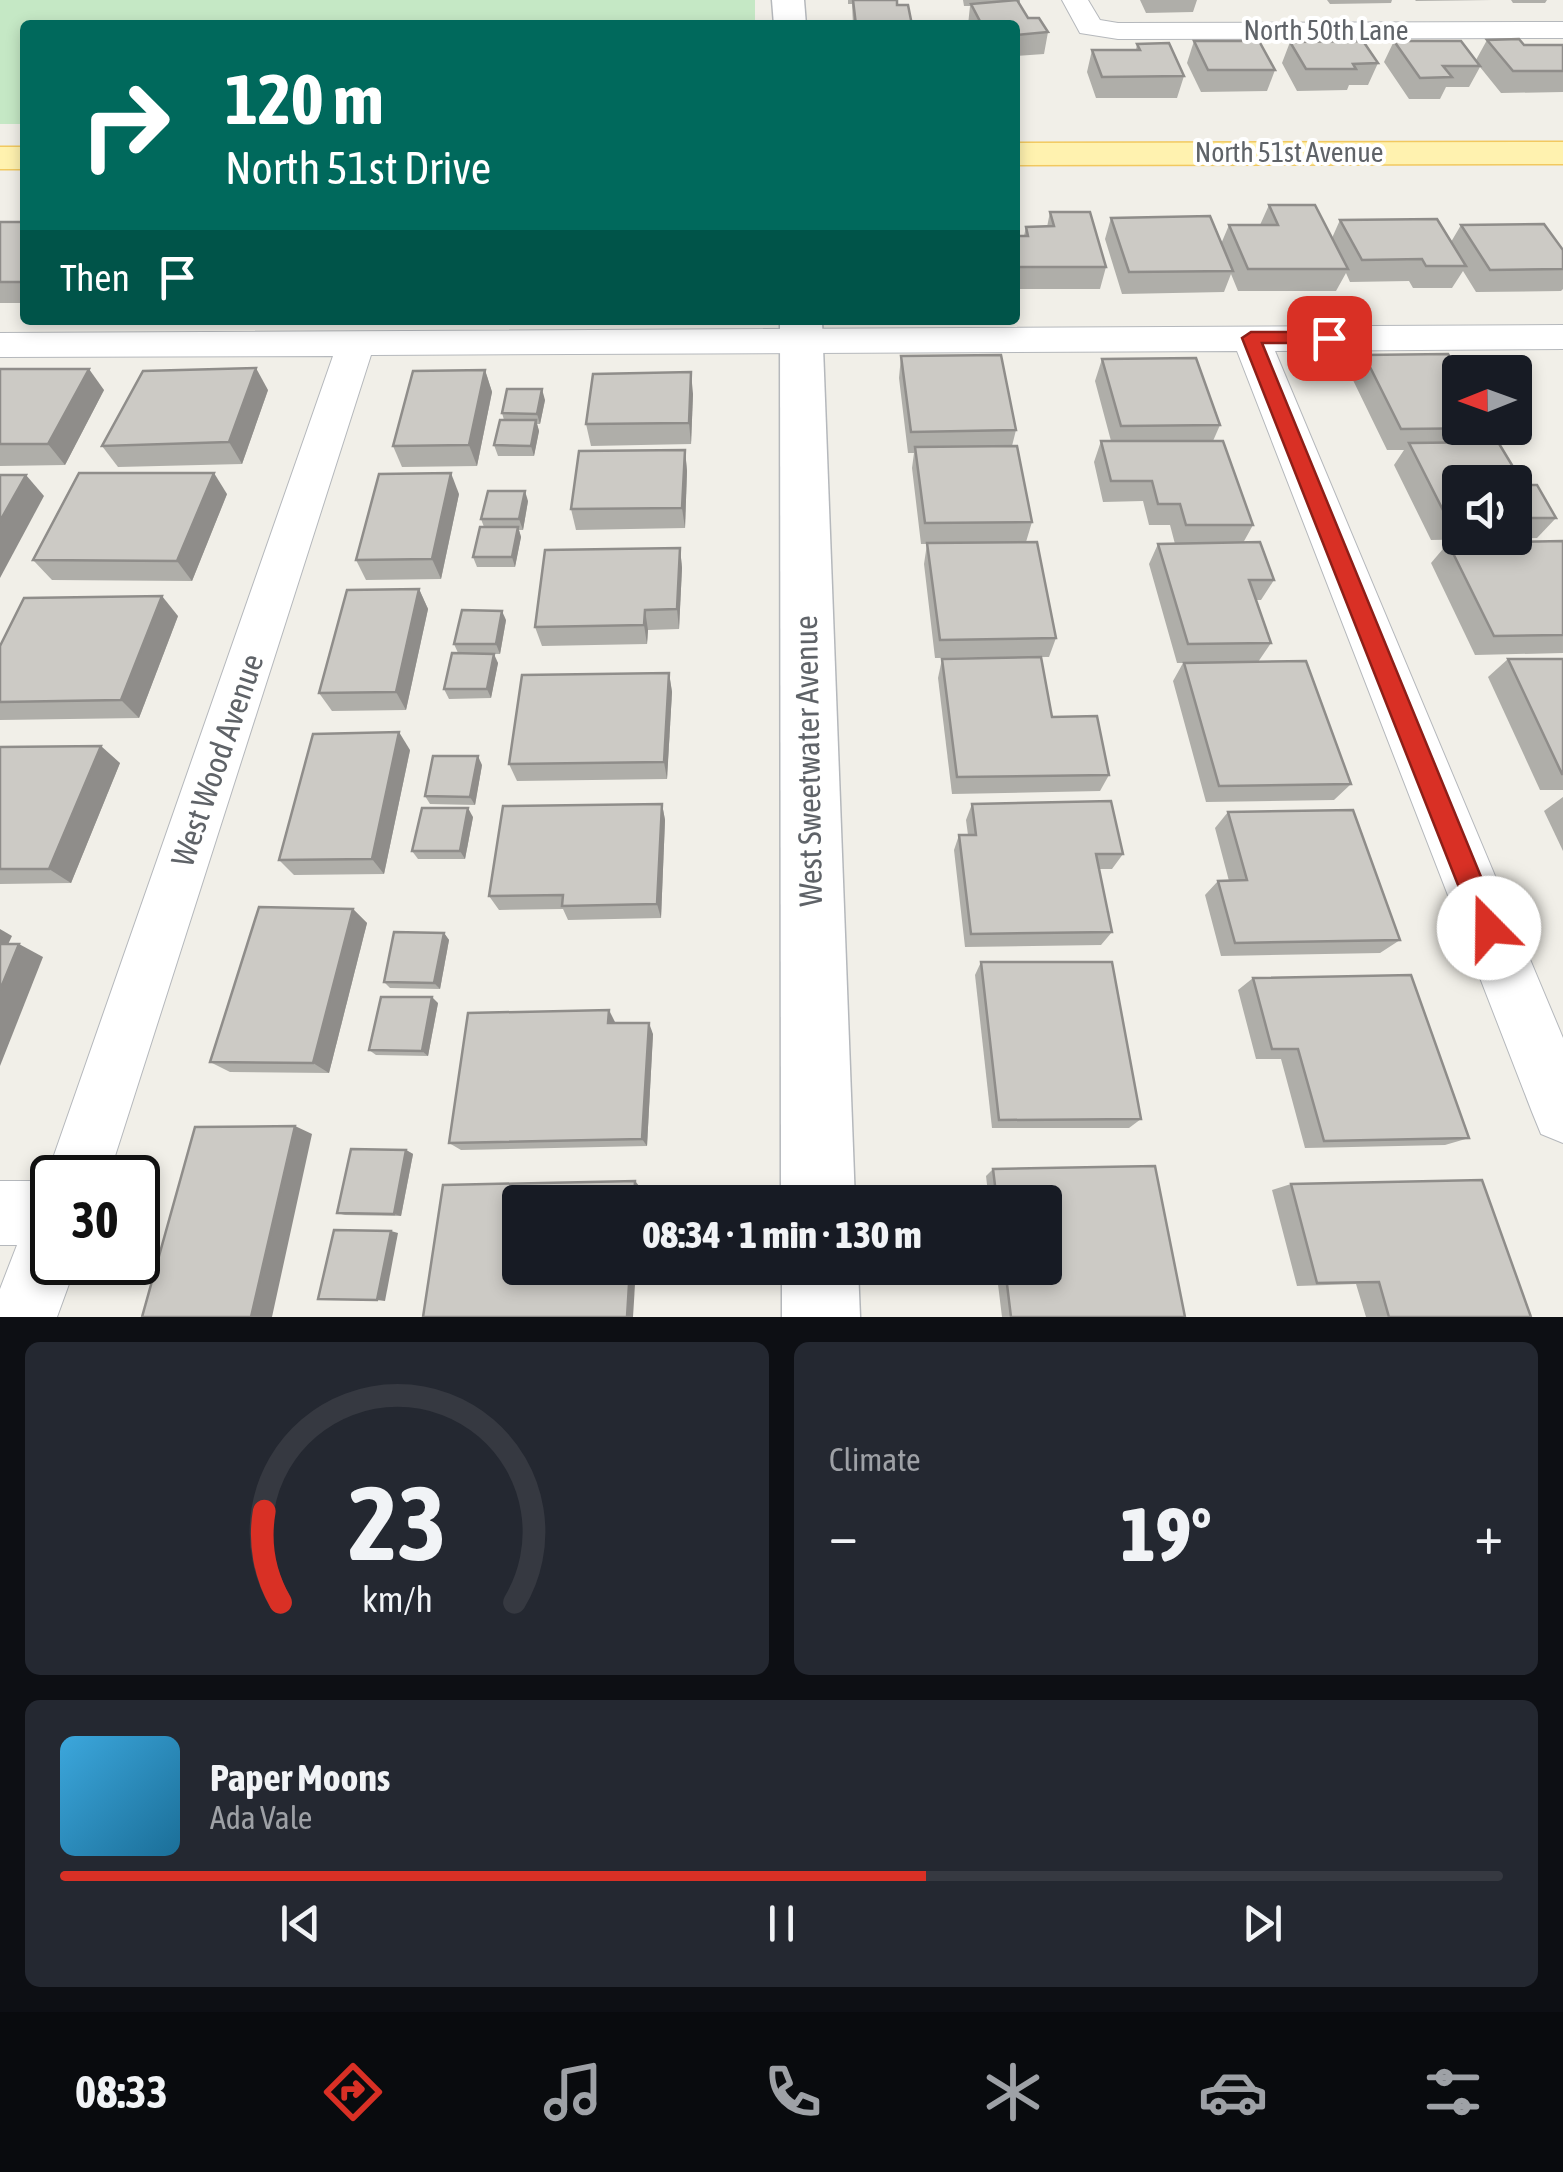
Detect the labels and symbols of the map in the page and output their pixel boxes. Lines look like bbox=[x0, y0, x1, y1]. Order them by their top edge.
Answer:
street label: North 50th Lane bbox=[1243, 14, 1409, 46]
street label: North 51st Avenue bbox=[1195, 136, 1383, 168]
pin bbox=[1287, 296, 1372, 381]
north arrow bbox=[1442, 355, 1532, 445]
street label: West Sweetwater Avenue bbox=[787, 615, 829, 907]
street label: West Wood Avenue bbox=[163, 649, 271, 871]
position arrow bbox=[1437, 876, 1541, 980]
speed limit sign: 30 bbox=[30, 1155, 160, 1285]

